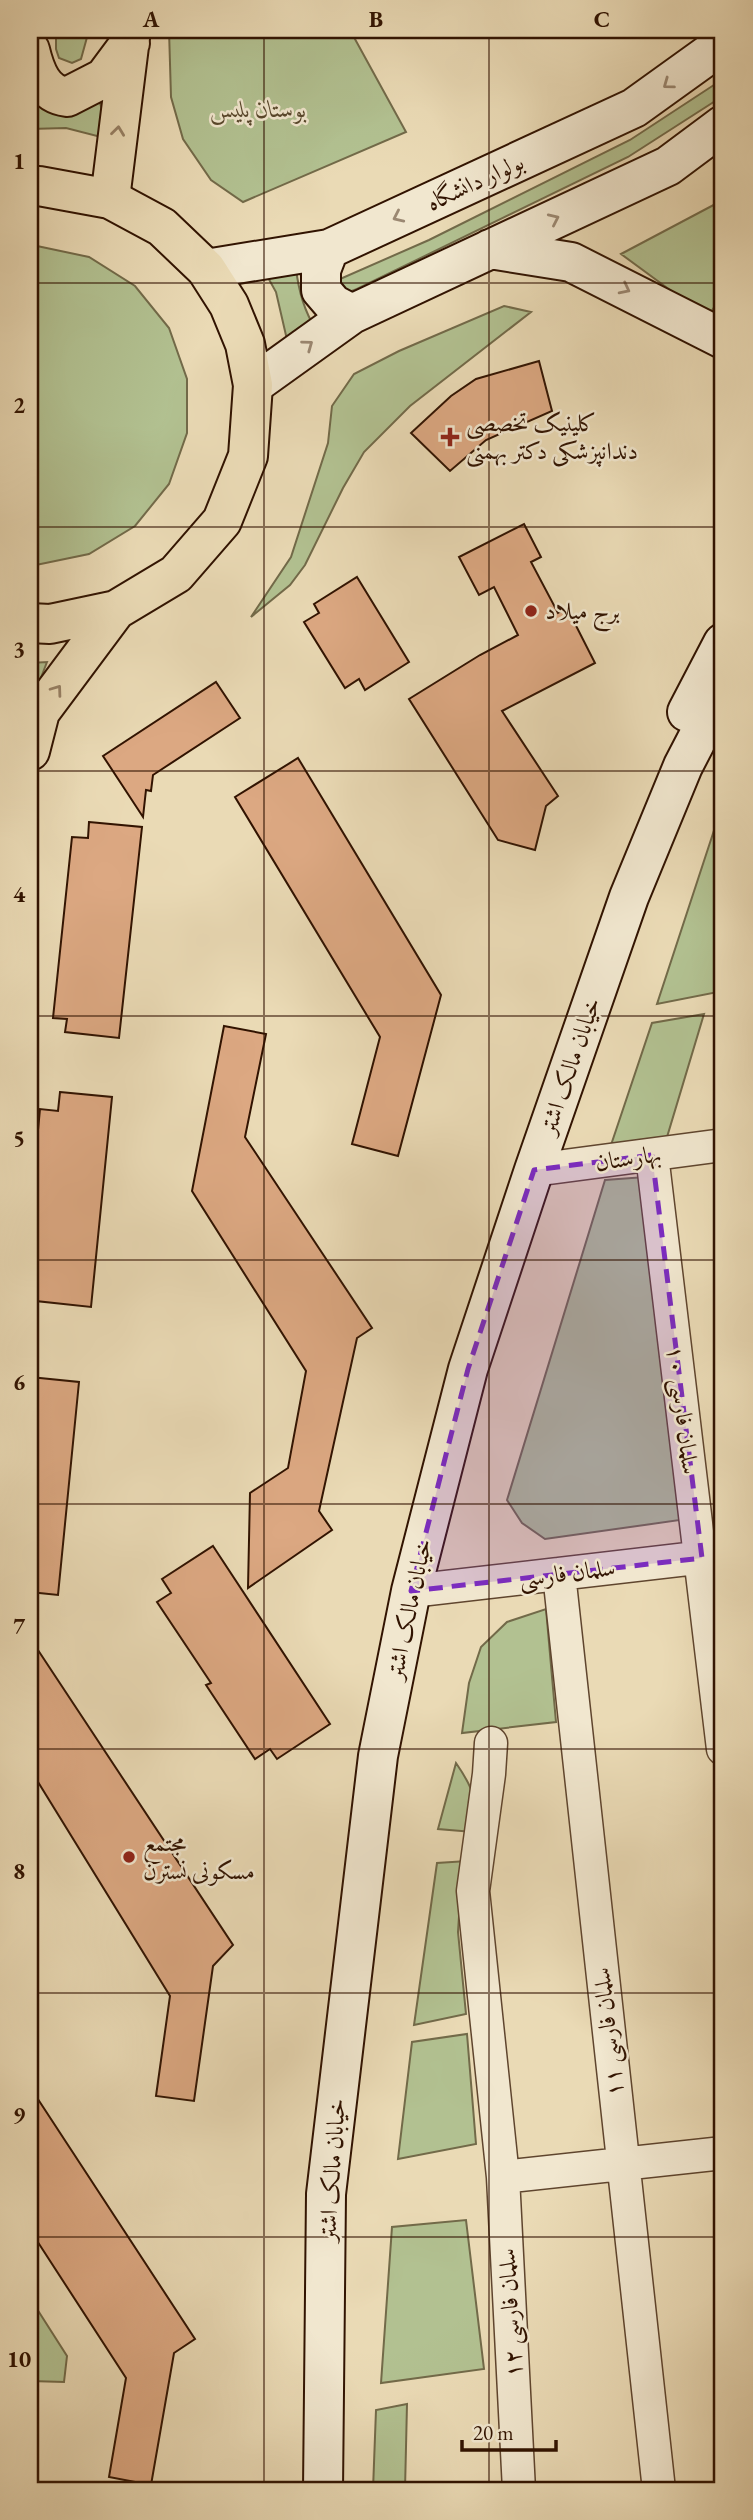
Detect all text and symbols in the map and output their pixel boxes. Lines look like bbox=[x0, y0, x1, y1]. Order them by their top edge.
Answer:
text: A bbox=[142, 4, 160, 34]
text: B bbox=[369, 4, 383, 34]
text: C bbox=[594, 4, 610, 34]
one-way arrow bbox=[663, 76, 676, 88]
park label: بوستان پلیس bbox=[209, 93, 307, 126]
one-way arrow bbox=[111, 126, 126, 137]
text: 1 bbox=[13, 146, 25, 176]
street label: بولوار دانشگاه bbox=[421, 146, 528, 218]
one-way arrow bbox=[393, 209, 405, 223]
one-way arrow bbox=[547, 214, 559, 228]
one-way arrow bbox=[618, 280, 630, 294]
one-way arrow bbox=[300, 341, 313, 353]
text: 2 bbox=[13, 390, 25, 420]
place label: کلینیک تخصصی دندانپزشکی دکتر بهمنی bbox=[466, 407, 638, 468]
marker: کلینیک تخصصی دندانپزشکی دکتر بهمنی bbox=[440, 427, 460, 447]
place label: برج میلاد bbox=[545, 595, 620, 632]
marker: برج میلاد bbox=[523, 603, 539, 619]
text: 3 bbox=[13, 634, 25, 664]
one-way arrow bbox=[48, 685, 61, 697]
text: 4 bbox=[13, 879, 26, 909]
street label: خیابان مالک اشتر bbox=[531, 993, 607, 1141]
text: 5 bbox=[13, 1123, 25, 1153]
street label: بهارستان bbox=[593, 1138, 663, 1177]
street label: سلمان فارسی ۱۰ bbox=[658, 1344, 707, 1476]
text: 6 bbox=[13, 1367, 25, 1397]
street label: خیابان مالک اشتر bbox=[378, 1536, 439, 1685]
street label: سلمان فارسی bbox=[517, 1551, 617, 1596]
text: 7 bbox=[13, 1611, 26, 1641]
place label: مجتمع مسکونی نسترن bbox=[143, 1827, 255, 1886]
marker: مجتمع مسکونی نسترن bbox=[121, 1849, 137, 1865]
text: 8 bbox=[13, 1856, 25, 1886]
street label: سلمان فارسی ۱۱ bbox=[585, 1966, 632, 2098]
street label: خیابان مالک اشتر bbox=[311, 2097, 352, 2245]
text: 9 bbox=[13, 2100, 25, 2130]
street label: سلمان فارسی ۱۲ bbox=[491, 2247, 530, 2379]
text: 10 bbox=[7, 2344, 31, 2374]
scale bar bbox=[462, 2408, 557, 2452]
text: 20 m bbox=[473, 2419, 514, 2446]

